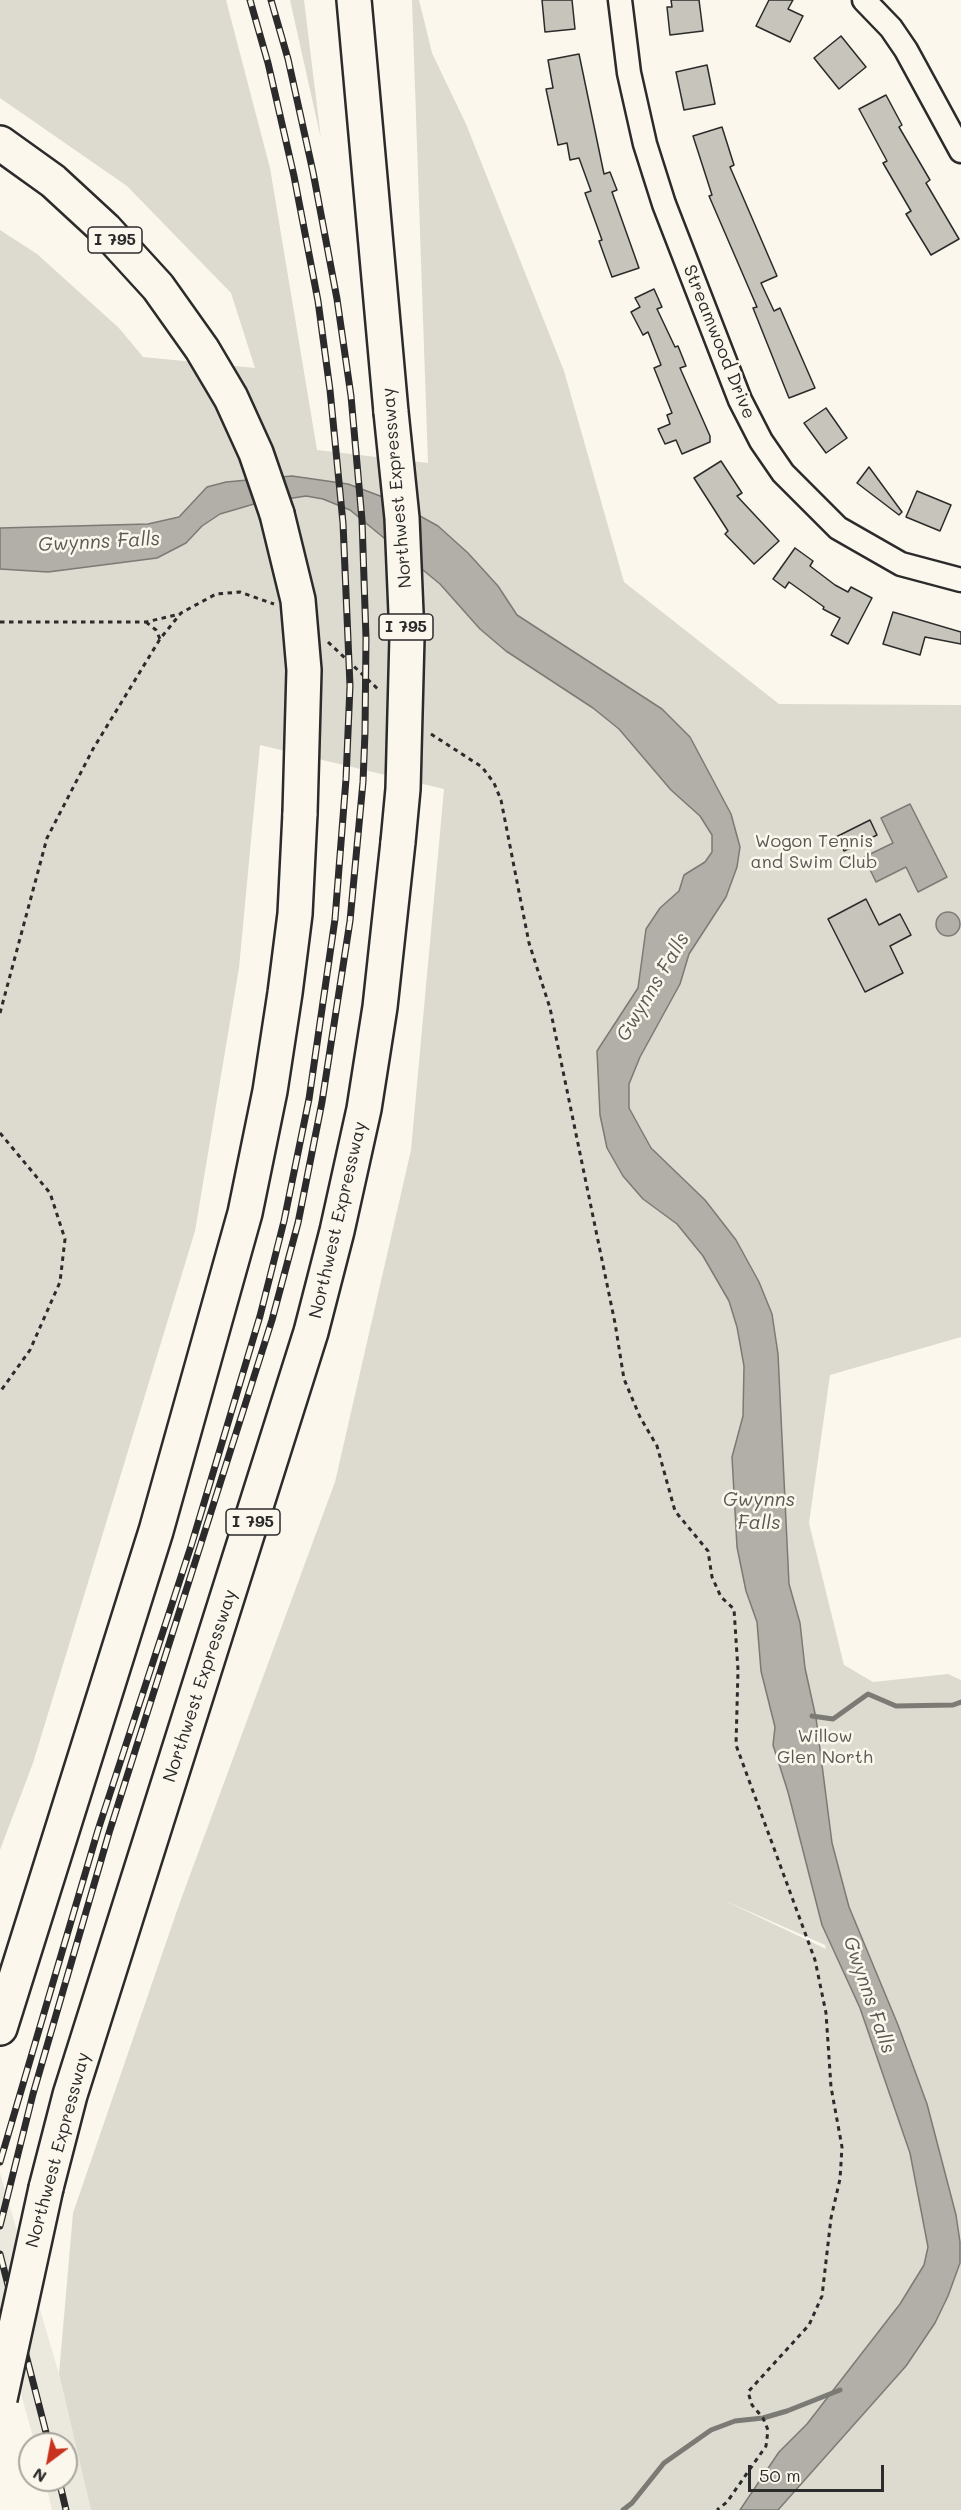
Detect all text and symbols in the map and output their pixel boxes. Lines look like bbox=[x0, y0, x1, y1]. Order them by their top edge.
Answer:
road number: I 795 bbox=[88, 227, 142, 253]
street label: Streamwood Drive bbox=[678, 262, 760, 422]
street label: Northwest Expressway bbox=[377, 387, 417, 589]
water label: Gwynns Falls bbox=[37, 527, 161, 557]
road number: I 795 bbox=[379, 614, 433, 640]
park label: Wogon Tennis and Swim Club bbox=[751, 830, 877, 872]
water label: Gwynns Falls bbox=[611, 928, 695, 1046]
street label: Northwest Expressway bbox=[305, 1119, 371, 1321]
water label: Gwynns Falls bbox=[723, 1488, 795, 1535]
road number: I 795 bbox=[226, 1509, 280, 1535]
street label: Northwest Expressway bbox=[159, 1587, 241, 1785]
park label: Willow Glen North bbox=[777, 1725, 873, 1768]
water label: Gwynns Falls bbox=[838, 1933, 900, 2057]
street label: Northwest Expressway bbox=[22, 2050, 94, 2250]
north arrow bbox=[18, 2432, 78, 2492]
scale bar bbox=[751, 2453, 888, 2491]
text: 50 m bbox=[759, 2463, 801, 2487]
text: N bbox=[29, 2464, 50, 2488]

